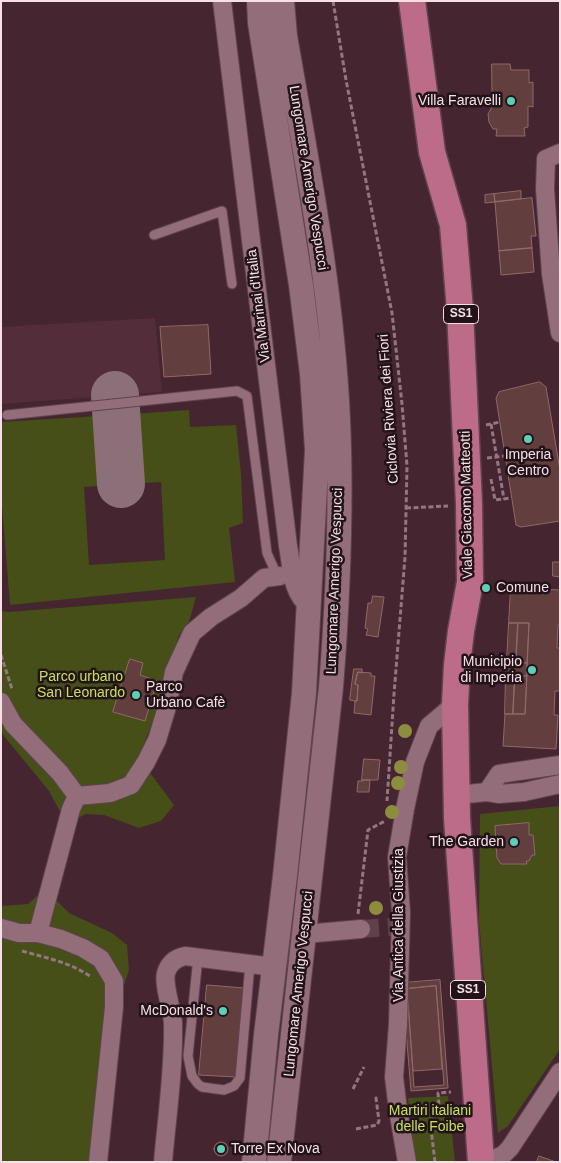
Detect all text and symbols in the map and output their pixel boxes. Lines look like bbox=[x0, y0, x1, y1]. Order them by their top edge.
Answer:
street label: Lungomare Amerigo Vespucci bbox=[285, 84, 331, 272]
place label: Villa Faravelli bbox=[418, 93, 501, 109]
marker: Villa Faravelli bbox=[505, 95, 517, 107]
street label: Via Marinai d'Italia bbox=[244, 249, 274, 363]
road number: SS1 bbox=[444, 304, 478, 324]
street label: Ciclovia Riviera dei Fiori bbox=[375, 334, 403, 484]
street label: Viale Giacomo Matteotti bbox=[457, 431, 477, 579]
marker: Imperia Centro bbox=[522, 433, 534, 445]
place label: Imperia Centro bbox=[505, 447, 551, 480]
street label: Lungomare Amerigo Vespucci bbox=[323, 487, 347, 675]
place label: Comune bbox=[496, 580, 549, 596]
marker: Comune bbox=[480, 582, 492, 594]
place label: Municipio di Imperia bbox=[461, 654, 522, 686]
marker: Municipio di Imperia bbox=[526, 664, 538, 676]
park label: Parco urbano San Leonardo bbox=[37, 669, 125, 702]
place label: Parco Urbano Cafè bbox=[146, 679, 225, 712]
marker: Parco Urbano Cafè bbox=[130, 689, 142, 701]
place label: The Garden bbox=[429, 834, 504, 850]
marker: The Garden bbox=[508, 836, 520, 848]
street label: Via Antica della Giustizia bbox=[391, 848, 407, 1002]
street label: Lungomare Amerigo Vespucci bbox=[281, 890, 317, 1078]
road number: SS1 bbox=[450, 980, 486, 1000]
place label: McDonald's bbox=[140, 1003, 213, 1019]
marker: McDonald's bbox=[217, 1005, 229, 1017]
park label: Martiri italiani delle Foibe bbox=[389, 1103, 471, 1136]
place label: Torre Ex Nova bbox=[231, 1141, 320, 1157]
marker: Torre Ex Nova bbox=[215, 1143, 227, 1155]

